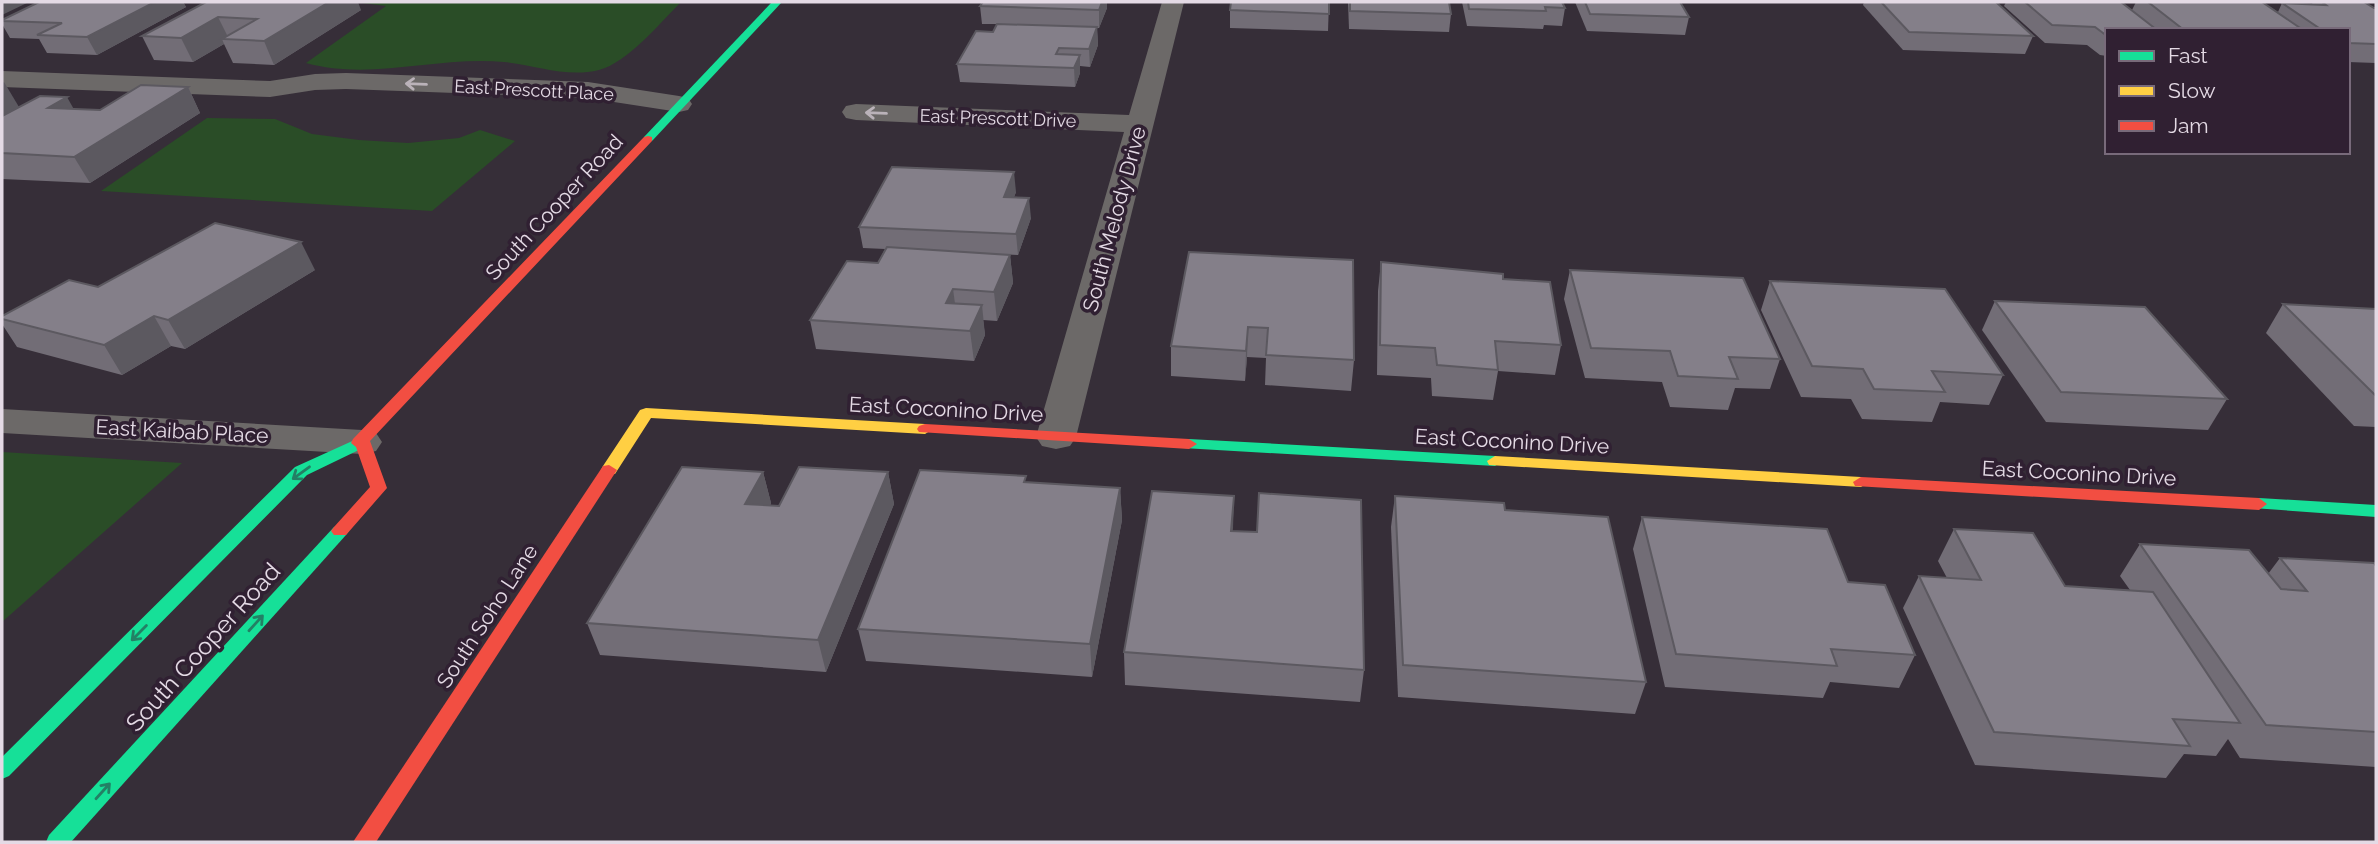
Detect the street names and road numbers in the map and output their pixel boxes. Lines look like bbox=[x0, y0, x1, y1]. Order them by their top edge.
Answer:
street label: East Prescott Place bbox=[454, 75, 615, 105]
street label: East Prescott Drive bbox=[919, 105, 1077, 131]
street label: South Melody Drive bbox=[1077, 124, 1151, 314]
street label: South Cooper Road bbox=[480, 129, 628, 285]
street label: East Coconino Drive bbox=[848, 391, 1044, 427]
street label: East Kaibab Place bbox=[95, 414, 269, 448]
street label: East Coconino Drive bbox=[1414, 423, 1610, 459]
street label: East Coconino Drive bbox=[1981, 455, 2177, 491]
street label: South Soho Lane bbox=[431, 540, 543, 692]
street label: South Cooper Road bbox=[120, 557, 286, 737]

